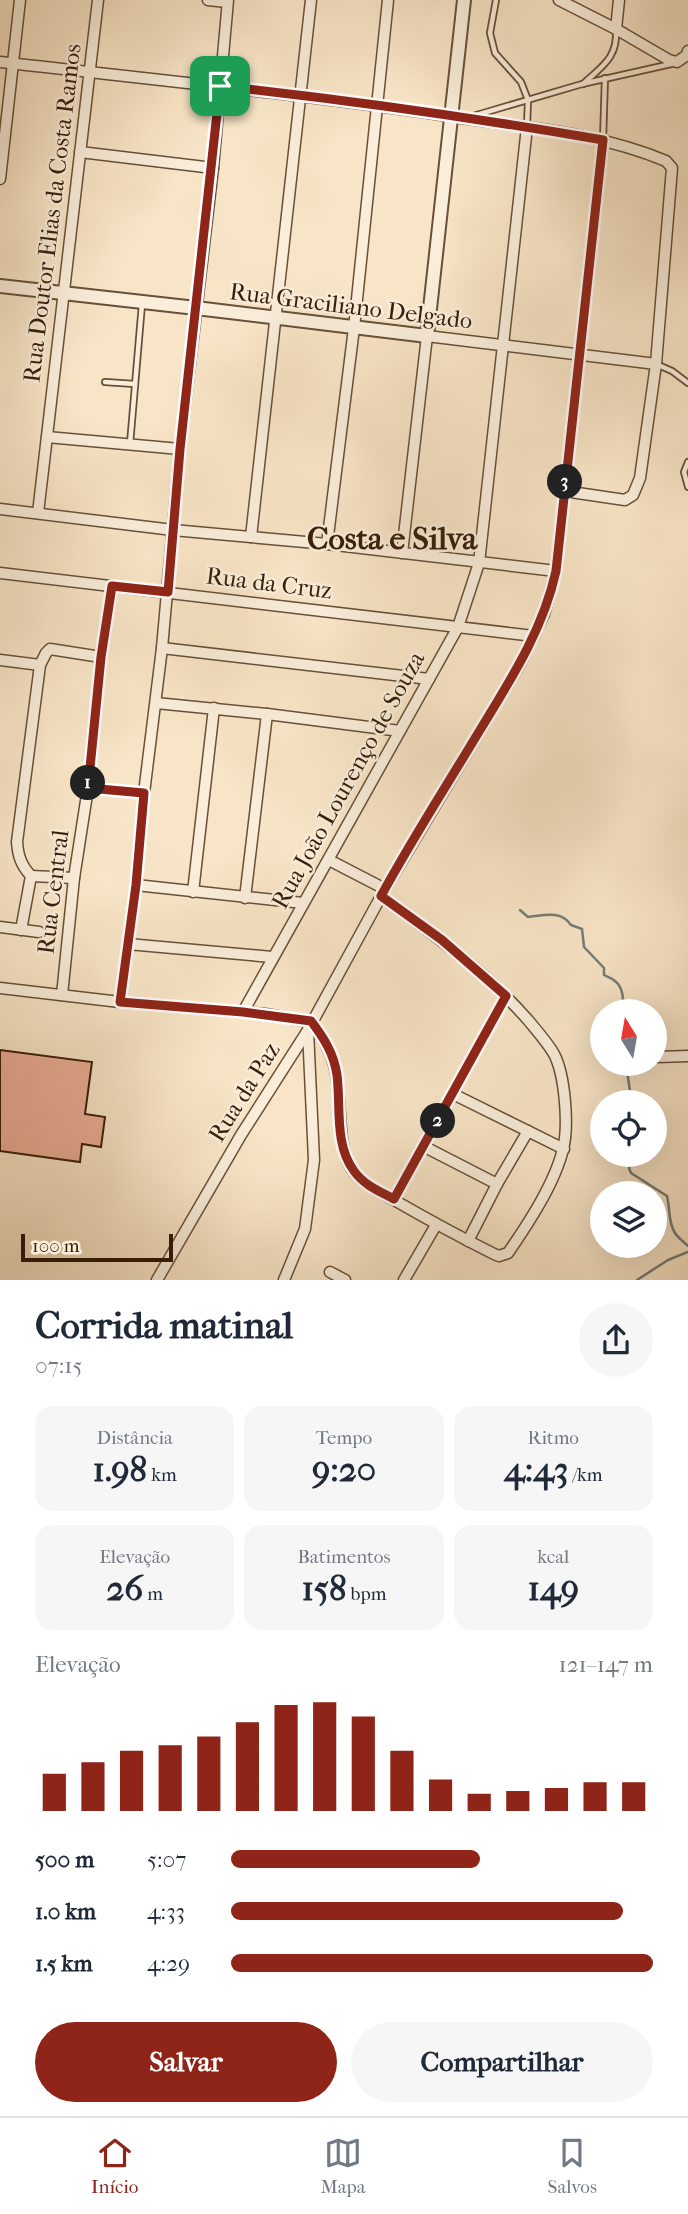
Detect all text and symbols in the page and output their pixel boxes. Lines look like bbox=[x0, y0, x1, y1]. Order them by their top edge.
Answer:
street label: Rua Doutor Elias da Costa Ramos bbox=[17, 42, 87, 384]
pin bbox=[190, 56, 250, 116]
icon: arrive bbox=[201, 67, 239, 105]
street label: Rua Graciliano Delgado bbox=[228, 277, 474, 335]
pin: 3 bbox=[548, 464, 582, 500]
text: 3 bbox=[561, 470, 568, 492]
district label: Costa e Silva bbox=[307, 520, 478, 557]
street label: Rua da Cruz bbox=[204, 561, 334, 605]
street label: Rua João Lourenço de Souza bbox=[266, 646, 432, 914]
pin: 1 bbox=[70, 766, 106, 800]
text: 1 bbox=[84, 771, 91, 793]
street label: Rua Central bbox=[31, 828, 75, 956]
north arrow bbox=[590, 999, 667, 1076]
map controls bbox=[590, 999, 667, 1258]
street label: Rua da Paz bbox=[202, 1037, 286, 1147]
button: locate bbox=[590, 1090, 667, 1167]
pin: 2 bbox=[420, 1104, 456, 1138]
text: 2 bbox=[433, 1109, 442, 1131]
button: layers bbox=[590, 1181, 667, 1258]
scale bar bbox=[21, 1230, 173, 1262]
text: 100 m bbox=[32, 1235, 80, 1257]
text: Corrida matinal bbox=[35, 1303, 293, 1348]
button: share bbox=[579, 1303, 653, 1377]
text: 07:15 bbox=[35, 1352, 82, 1379]
text: Distância bbox=[96, 1427, 173, 1449]
text: Tempo bbox=[316, 1427, 372, 1449]
text: Ritmo bbox=[528, 1427, 579, 1449]
text: 1.98 bbox=[92, 1449, 147, 1490]
text: 9:20 bbox=[312, 1449, 376, 1490]
text: 4:43 bbox=[504, 1449, 568, 1490]
text: km bbox=[147, 1464, 177, 1486]
text: /km bbox=[568, 1464, 603, 1486]
text: Elevação bbox=[99, 1546, 170, 1568]
text: Batimentos bbox=[298, 1546, 390, 1568]
text: kcal bbox=[537, 1546, 569, 1568]
text: 26 bbox=[106, 1568, 143, 1609]
text: 158 bbox=[301, 1568, 347, 1609]
text: 149 bbox=[528, 1568, 579, 1609]
text: m bbox=[143, 1583, 163, 1605]
text: bpm bbox=[347, 1583, 387, 1605]
text: Elevação bbox=[35, 1651, 121, 1678]
text: 121–147 m bbox=[558, 1651, 653, 1678]
text: 500 m bbox=[35, 1846, 94, 1873]
text: 5:07 bbox=[147, 1846, 186, 1873]
text: 1.0 km bbox=[35, 1898, 96, 1925]
text: 4:33 bbox=[147, 1898, 185, 1925]
text: 1.5 km bbox=[35, 1950, 93, 1977]
text: 4:29 bbox=[147, 1950, 190, 1977]
button: Salvar bbox=[35, 2022, 337, 2102]
button: Compartilhar bbox=[351, 2022, 653, 2102]
tab: Início bbox=[91, 2134, 138, 2198]
tab: Mapa bbox=[320, 2134, 366, 2198]
tab: Salvos bbox=[548, 2134, 597, 2198]

